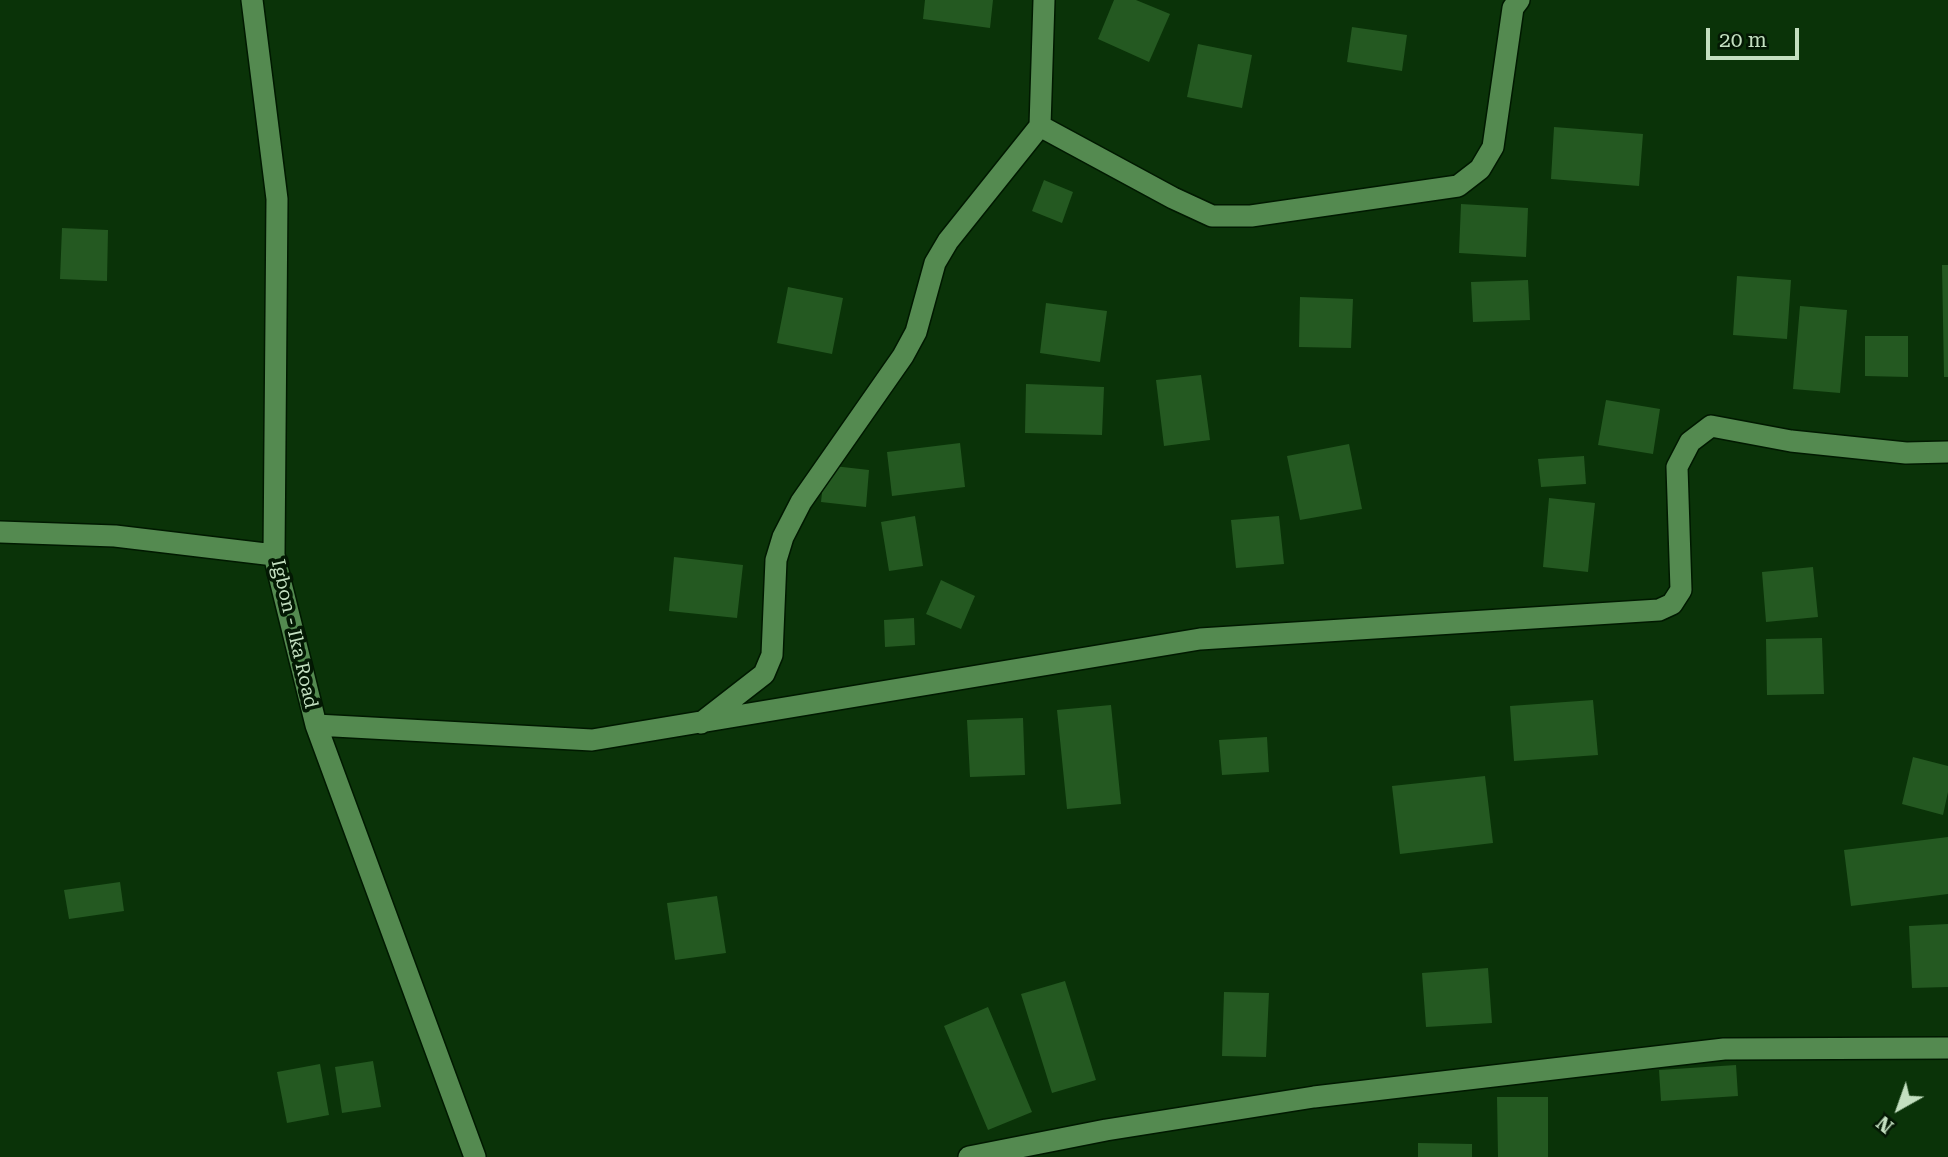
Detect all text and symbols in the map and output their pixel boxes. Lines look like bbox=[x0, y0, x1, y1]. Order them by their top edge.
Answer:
scale bar bbox=[1710, 14, 1803, 58]
text: 20 m bbox=[1719, 28, 1767, 52]
street label: Igbon - Ika Road bbox=[266, 557, 322, 711]
north arrow bbox=[1864, 1073, 1934, 1143]
text: N bbox=[1872, 1111, 1898, 1138]

